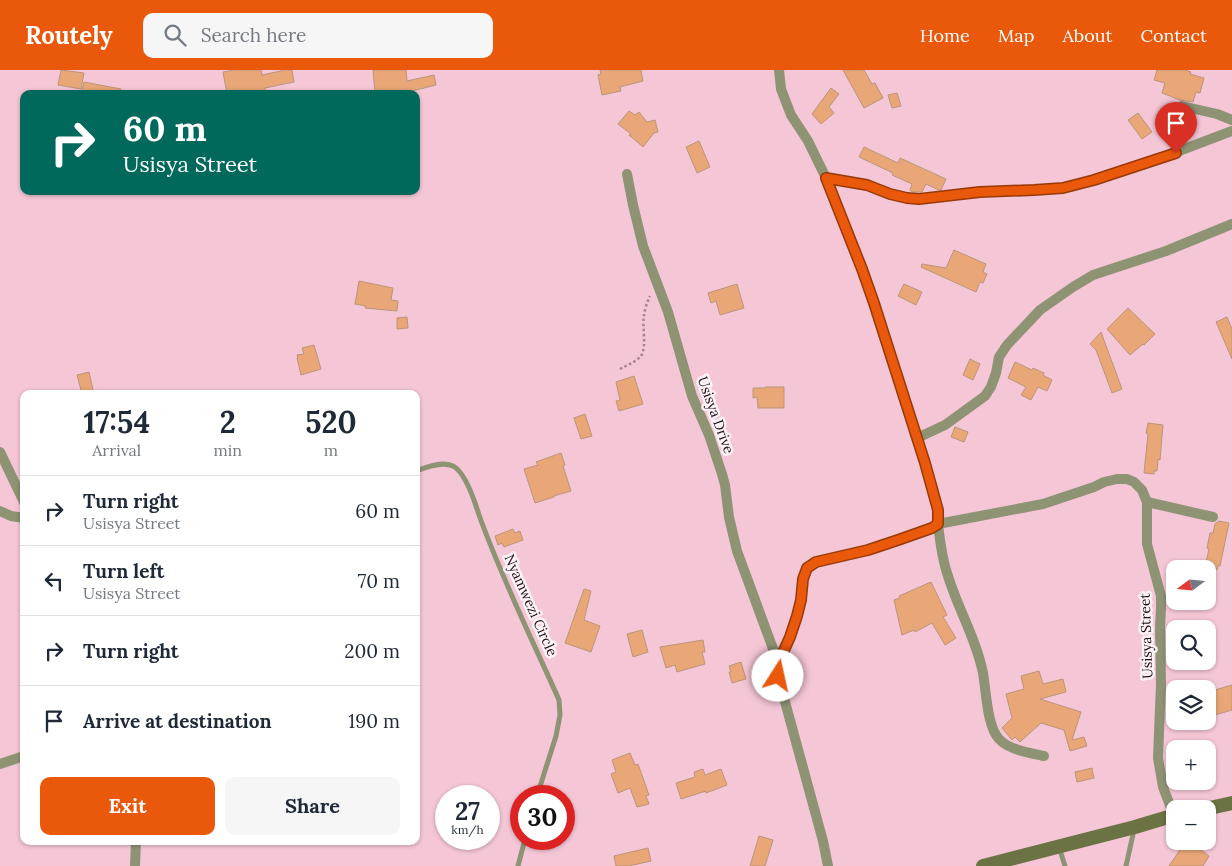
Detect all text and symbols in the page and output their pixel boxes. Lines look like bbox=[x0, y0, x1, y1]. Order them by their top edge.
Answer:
search box bbox=[143, 13, 493, 58]
text: Routely bbox=[25, 20, 113, 51]
icon: search bbox=[161, 21, 189, 49]
text: Search here bbox=[201, 23, 306, 47]
text: Home bbox=[920, 24, 970, 47]
text: Map bbox=[998, 24, 1034, 47]
text: About bbox=[1062, 24, 1112, 47]
text: Contact bbox=[1140, 24, 1207, 47]
pin bbox=[1155, 102, 1197, 153]
text: 60 m bbox=[123, 106, 207, 151]
icon: arrive bbox=[1162, 109, 1190, 137]
icon: right bbox=[40, 110, 105, 175]
text: Usisya Street bbox=[123, 150, 257, 178]
street label: Usisya Drive bbox=[694, 374, 738, 456]
text: 17:54 bbox=[83, 403, 150, 441]
text: 2 bbox=[220, 403, 236, 441]
text: 520 bbox=[305, 403, 357, 441]
text: Arrival bbox=[92, 440, 141, 460]
text: min bbox=[213, 440, 242, 460]
text: m bbox=[324, 440, 338, 460]
text: Turn right bbox=[83, 489, 179, 513]
icon: right bbox=[40, 497, 68, 525]
text: 60 m bbox=[355, 499, 400, 523]
text: Usisya Street bbox=[83, 513, 181, 533]
street label: Nyamwezi Circle bbox=[500, 551, 562, 659]
text: Turn left bbox=[83, 559, 164, 583]
north arrow bbox=[1166, 560, 1216, 610]
map controls bbox=[1166, 560, 1216, 850]
icon: left bbox=[40, 567, 68, 595]
text: 70 m bbox=[357, 569, 400, 593]
text: Usisya Street bbox=[83, 583, 181, 603]
street label: Usisya Street bbox=[1135, 592, 1156, 679]
button: search bbox=[1166, 620, 1216, 670]
icon: right bbox=[40, 637, 68, 665]
text: Turn right bbox=[83, 639, 179, 663]
text: 200 m bbox=[344, 639, 400, 663]
position arrow bbox=[751, 649, 803, 701]
button: layers bbox=[1166, 680, 1216, 730]
icon: arrive bbox=[40, 707, 68, 735]
text: Arrive at destination bbox=[83, 709, 272, 733]
text: 190 m bbox=[348, 709, 400, 733]
button: + bbox=[1166, 740, 1216, 790]
button: Exit bbox=[40, 777, 215, 835]
button: Share bbox=[225, 777, 400, 835]
speed limit sign: 30 bbox=[510, 785, 575, 850]
text: 27 bbox=[455, 795, 480, 827]
button: − bbox=[1166, 800, 1216, 850]
text: km/h bbox=[451, 822, 484, 837]

